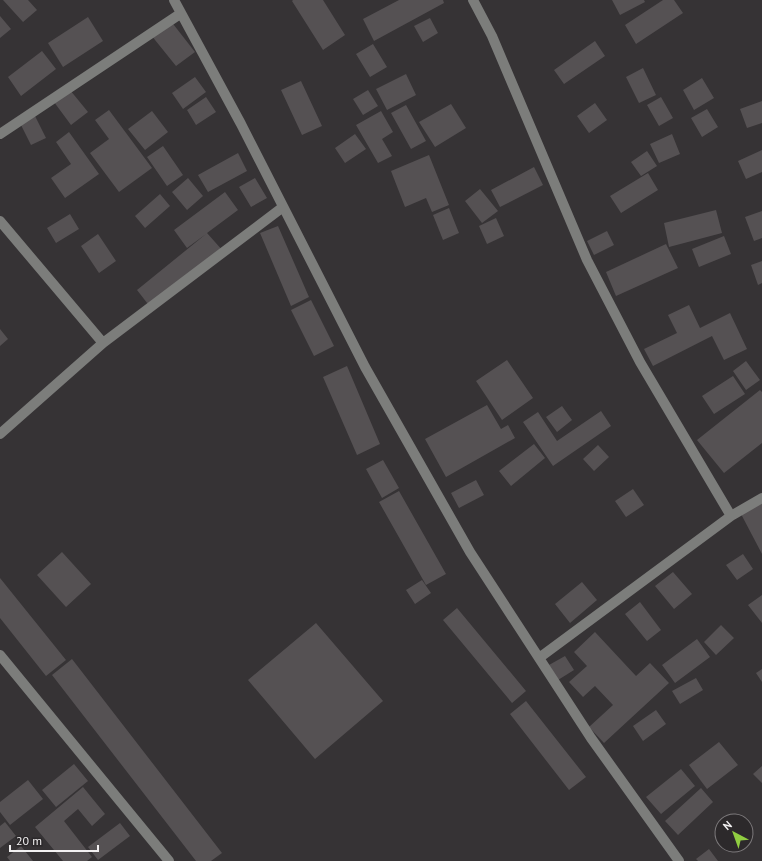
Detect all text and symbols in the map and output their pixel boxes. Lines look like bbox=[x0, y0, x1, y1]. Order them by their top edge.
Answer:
north arrow bbox=[714, 813, 754, 853]
text: N bbox=[720, 818, 735, 833]
scale bar bbox=[10, 827, 98, 853]
text: 20 m bbox=[16, 833, 42, 848]

